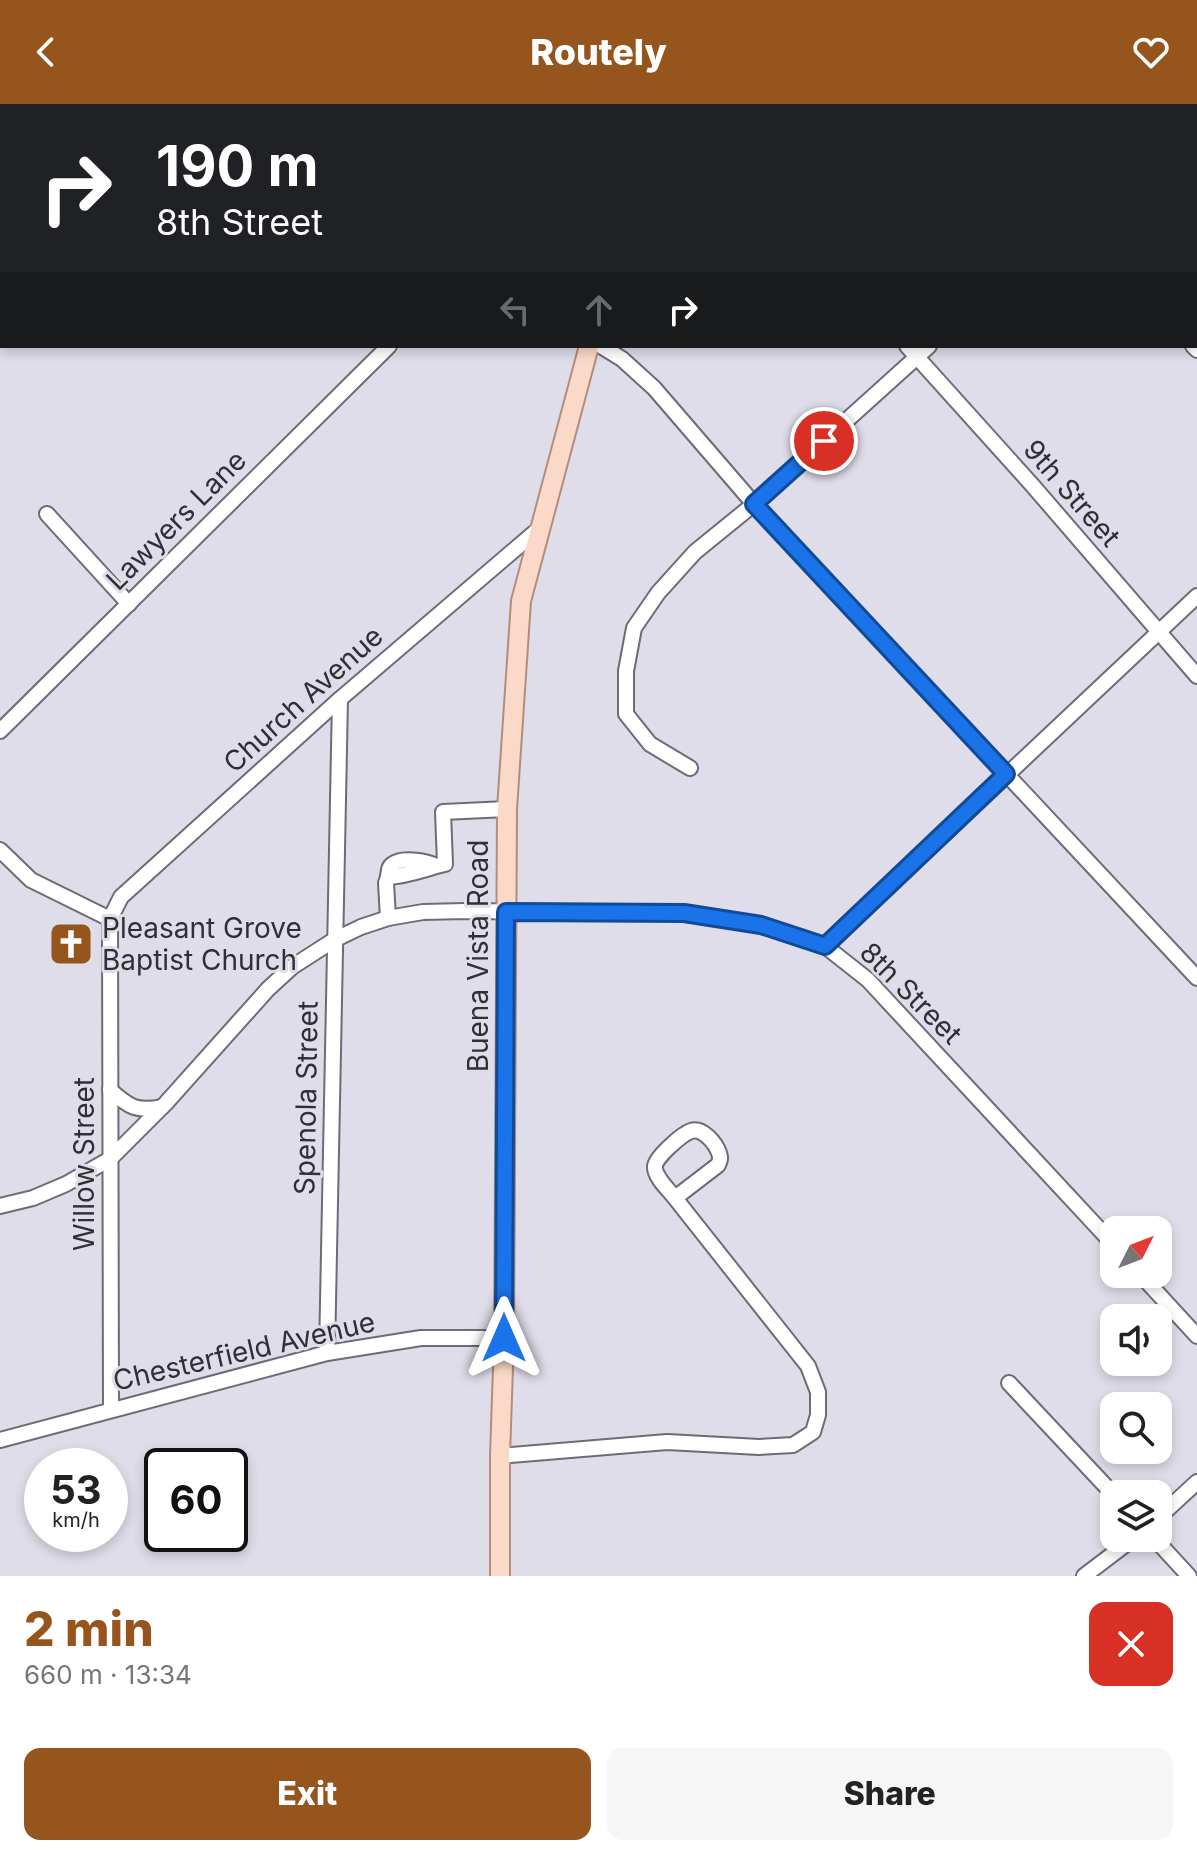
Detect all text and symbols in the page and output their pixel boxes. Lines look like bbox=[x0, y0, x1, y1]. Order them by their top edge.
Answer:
icon: back bbox=[24, 30, 68, 74]
text: Routely bbox=[530, 30, 667, 74]
icon: heart bbox=[1129, 30, 1173, 74]
text: 190 m bbox=[156, 132, 319, 200]
icon: right bbox=[24, 136, 128, 240]
text: 8th Street bbox=[156, 200, 323, 244]
icon: left bbox=[493, 288, 537, 332]
icon: ahead bbox=[577, 288, 621, 332]
icon: right bbox=[661, 288, 705, 332]
pin bbox=[790, 407, 858, 475]
icon: arrive bbox=[802, 419, 846, 463]
street label: 9th Street bbox=[1016, 433, 1128, 553]
street label: Lawyers Lane bbox=[99, 443, 253, 597]
street label: Church Avenue bbox=[216, 619, 390, 779]
street label: Buena Vista Road bbox=[461, 840, 495, 1072]
place label: Pleasant Grove Baptist Church bbox=[102, 911, 302, 977]
church icon: Pleasant Grove Baptist Church bbox=[47, 920, 95, 968]
street label: 8th Street bbox=[853, 935, 969, 1051]
street label: Spenola Street bbox=[287, 1001, 325, 1195]
street label: Willow Street bbox=[67, 1077, 101, 1251]
north arrow bbox=[1100, 1216, 1172, 1288]
map controls bbox=[1100, 1216, 1172, 1552]
position arrow bbox=[462, 1296, 546, 1380]
street label: Chesterfield Avenue bbox=[110, 1304, 378, 1398]
button: sound bbox=[1100, 1304, 1172, 1376]
button: search bbox=[1100, 1392, 1172, 1464]
speed limit sign: 60 bbox=[144, 1448, 248, 1552]
text: 53 bbox=[50, 1465, 102, 1514]
button: layers bbox=[1100, 1480, 1172, 1552]
text: km/h bbox=[52, 1508, 100, 1532]
text: 2 min bbox=[24, 1599, 154, 1658]
button: close bbox=[1089, 1602, 1173, 1686]
text: 660 m · 13:34 bbox=[24, 1659, 192, 1690]
button: Exit bbox=[24, 1748, 591, 1840]
button: Share bbox=[607, 1748, 1173, 1840]

